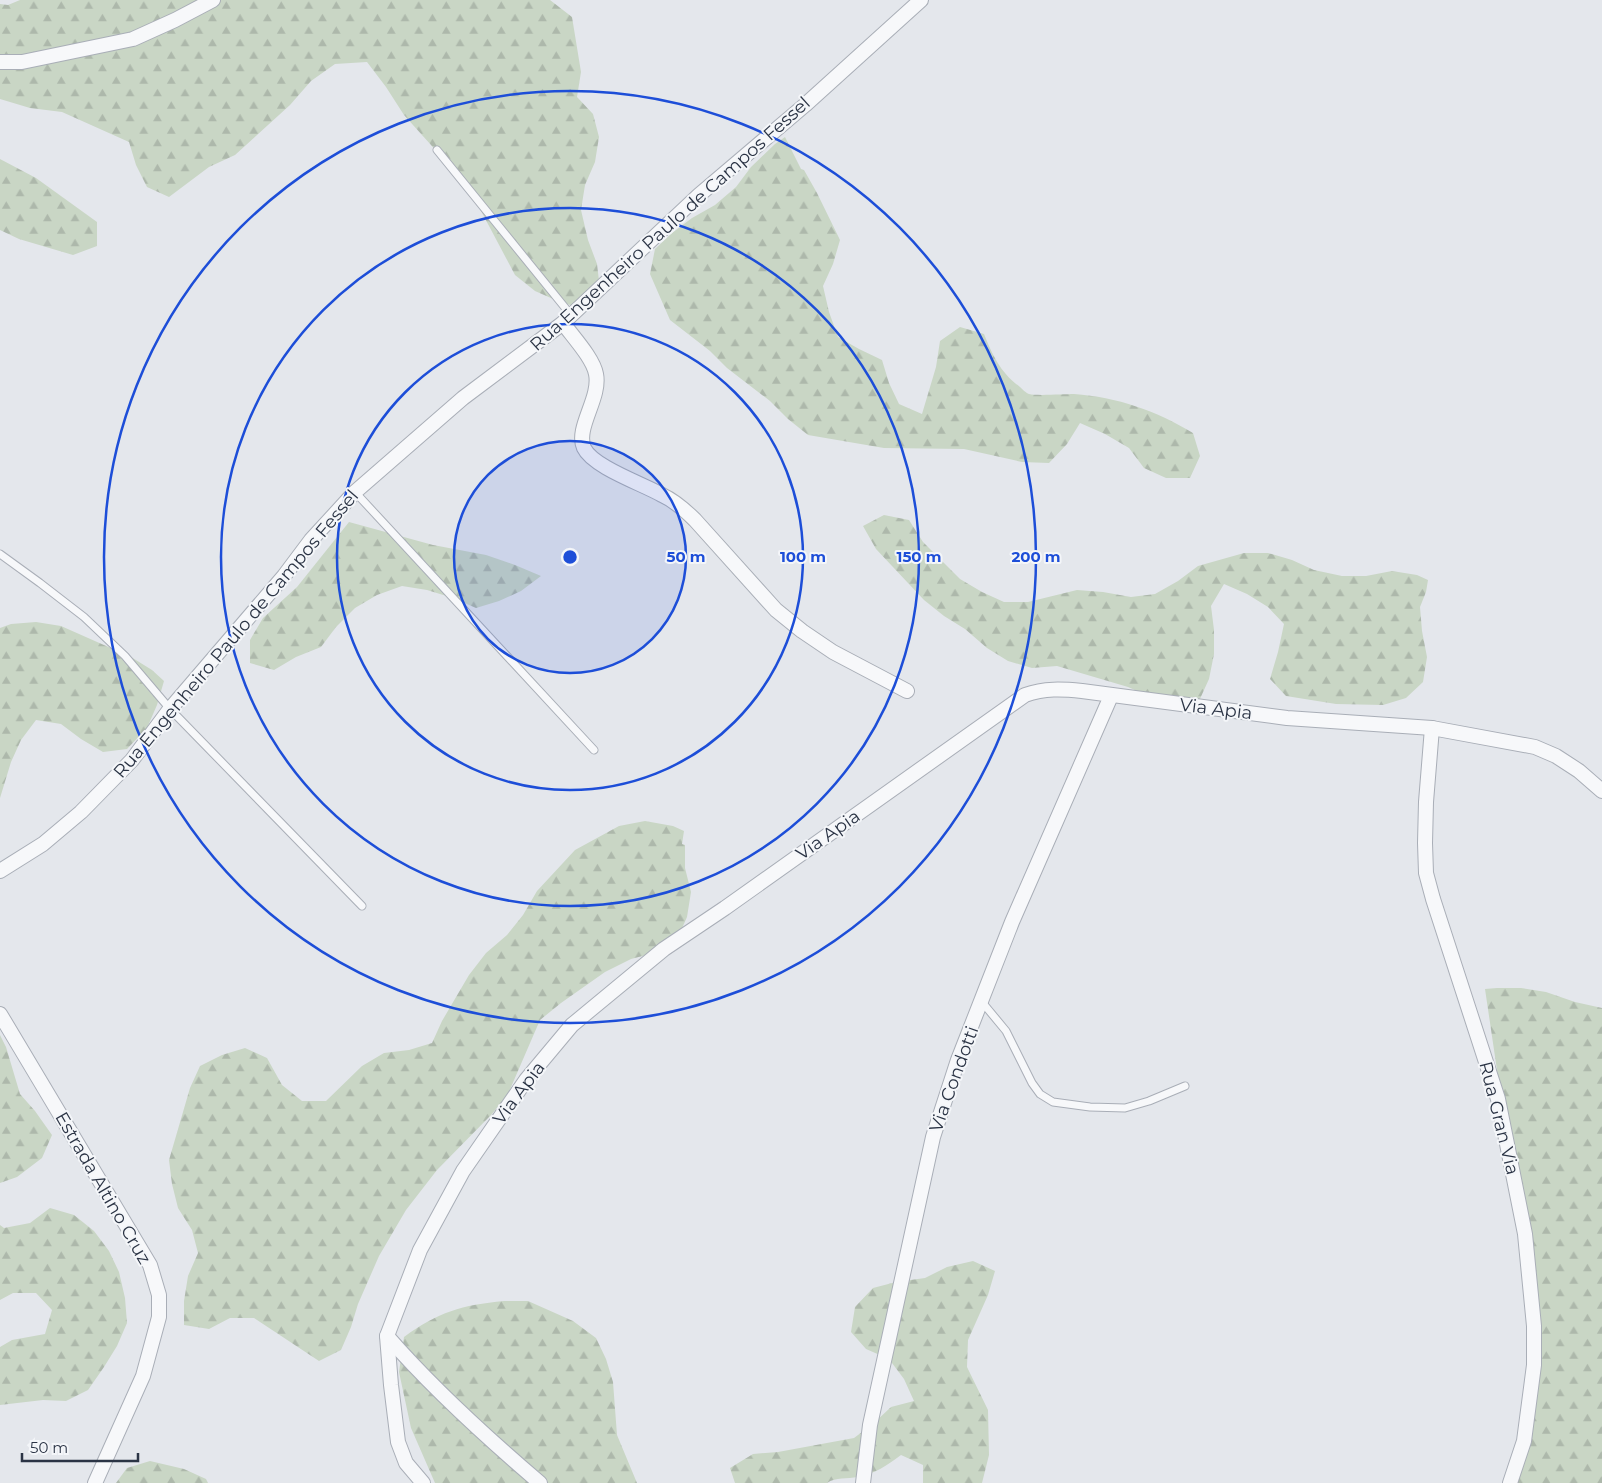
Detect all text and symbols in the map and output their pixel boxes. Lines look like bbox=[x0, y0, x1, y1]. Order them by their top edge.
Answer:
street label: Rua Engenheiro Paulo de Campos Fessel bbox=[525, 92, 815, 356]
street label: Rua Engenheiro Paulo de Campos Fessel bbox=[109, 485, 363, 783]
text: 50 m bbox=[666, 547, 706, 566]
text: 100 m bbox=[780, 547, 826, 566]
text: 150 m bbox=[897, 547, 941, 566]
text: 200 m bbox=[1011, 547, 1061, 566]
centre of rings bbox=[561, 548, 579, 566]
street label: Via Apia bbox=[1178, 694, 1254, 724]
street label: Via Apia bbox=[792, 805, 864, 865]
street label: Via Condotti bbox=[925, 1023, 983, 1135]
street label: Via Apia bbox=[488, 1057, 550, 1129]
street label: Rua Gran Via bbox=[1474, 1059, 1524, 1177]
street label: Estrada Altino Cruz bbox=[51, 1108, 155, 1268]
scale bar bbox=[22, 1430, 139, 1462]
text: 50 m bbox=[30, 1438, 68, 1457]

